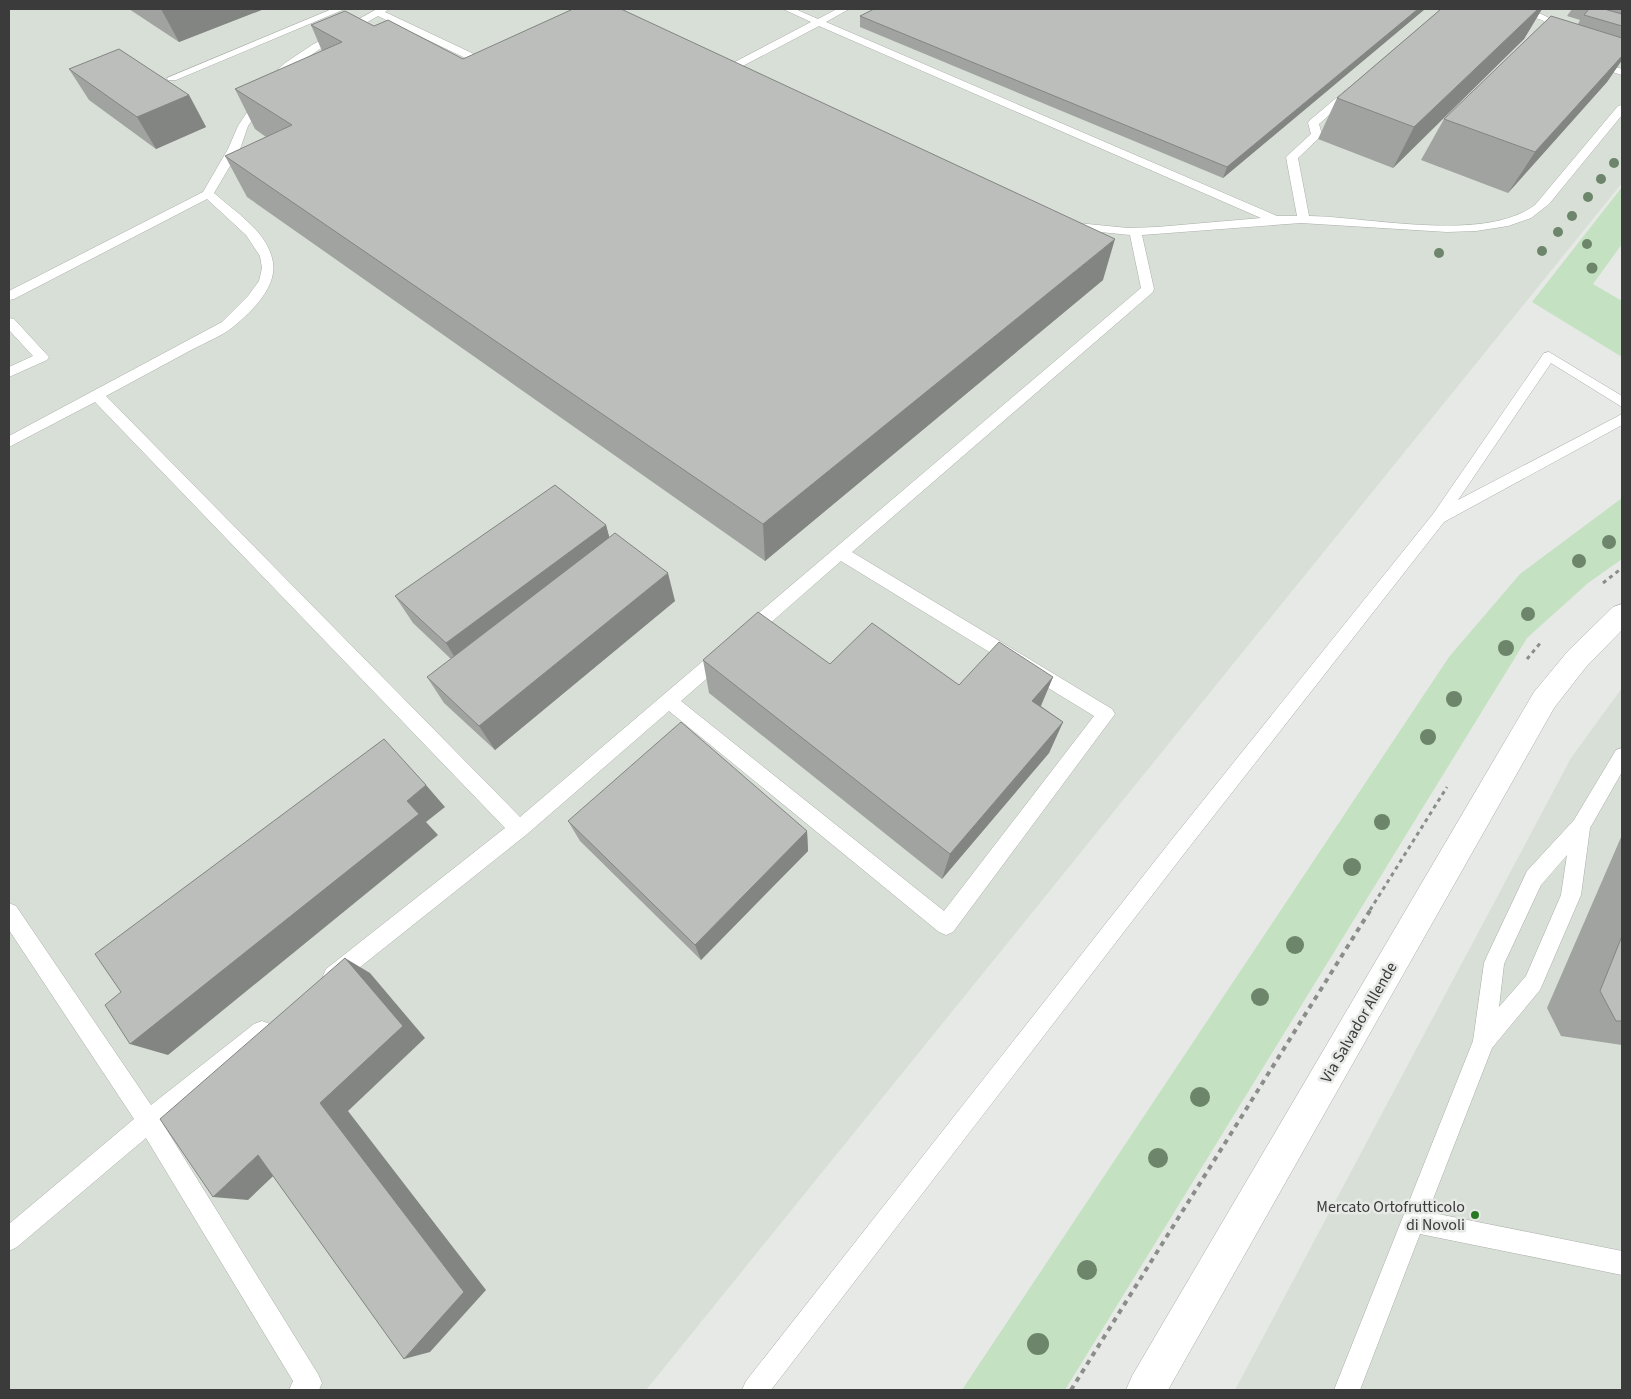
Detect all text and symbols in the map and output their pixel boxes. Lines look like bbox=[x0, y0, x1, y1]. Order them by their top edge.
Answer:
street label: Via Salvador Allende bbox=[1315, 958, 1402, 1087]
place label: Mercato Ortofrutticolo di Novoli bbox=[1316, 1196, 1465, 1236]
marker: Mercato Ortofrutticolo di Novoli bbox=[1469, 1209, 1481, 1221]

